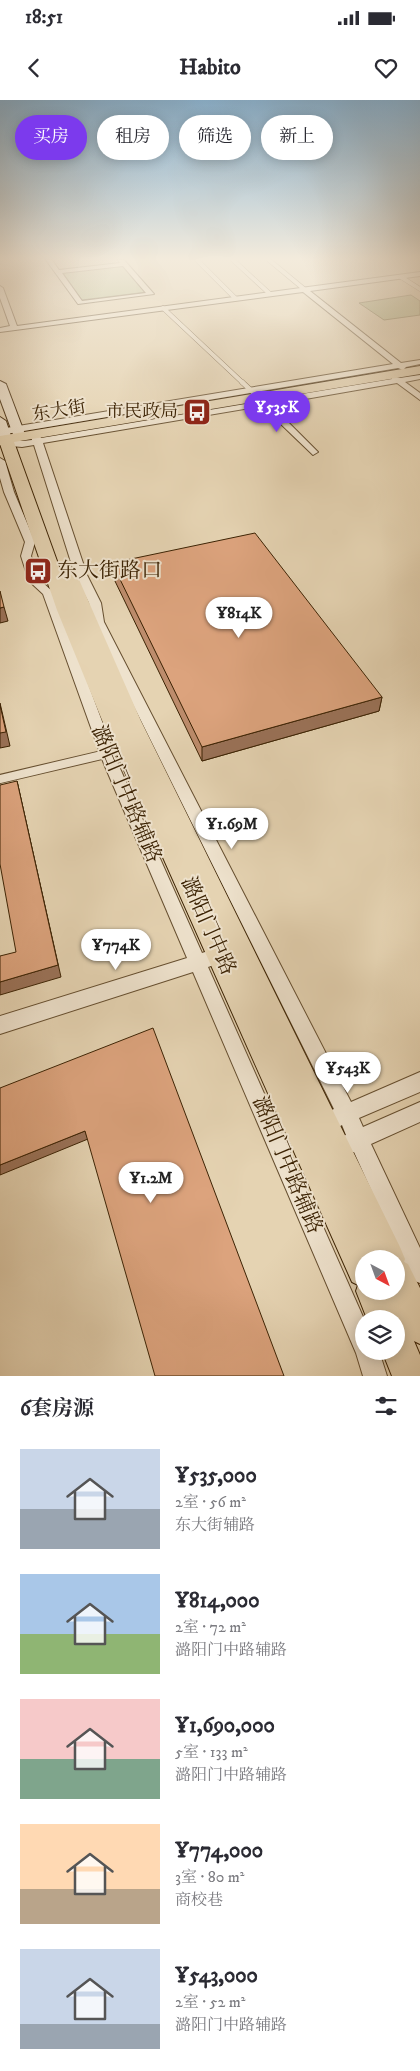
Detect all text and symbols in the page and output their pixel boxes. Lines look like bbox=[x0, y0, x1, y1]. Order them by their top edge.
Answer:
text: 18:51 bbox=[25, 6, 63, 29]
icon: back bbox=[20, 54, 48, 82]
text: Habito bbox=[179, 54, 241, 81]
icon: heart bbox=[372, 54, 400, 82]
chip: 买房 bbox=[15, 115, 87, 160]
chip: 租房 bbox=[97, 115, 169, 160]
chip: 筛选 bbox=[179, 115, 251, 160]
chip: 新上 bbox=[261, 115, 333, 160]
pin: ¥535K bbox=[242, 390, 312, 433]
street label: 东大街 bbox=[31, 396, 87, 426]
bus stop icon: 市民政局 bbox=[182, 397, 212, 427]
text: ¥535K bbox=[255, 397, 299, 417]
place label: 市民政局 bbox=[106, 401, 178, 423]
bus stop icon: 东大街路口 bbox=[23, 556, 53, 586]
place label: 东大街路口 bbox=[57, 558, 162, 584]
pin: ¥814K bbox=[204, 596, 274, 639]
text: ¥814K bbox=[216, 603, 262, 623]
street label: 潞阳门中路辅路 bbox=[85, 721, 167, 867]
pin: ¥1.69M bbox=[191, 808, 273, 850]
text: ¥1.69M bbox=[206, 814, 258, 834]
street label: 潞阳门中路 bbox=[175, 873, 241, 979]
pin: ¥774K bbox=[81, 928, 151, 971]
text: ¥774K bbox=[92, 935, 140, 955]
pin: ¥543K bbox=[313, 1052, 383, 1094]
text: ¥543K bbox=[326, 1058, 370, 1078]
street label: 潞阳门中路辅路 bbox=[246, 1092, 328, 1238]
pin: ¥1.2M bbox=[116, 1162, 186, 1204]
text: ¥1.2M bbox=[130, 1168, 172, 1188]
north arrow bbox=[355, 1250, 405, 1300]
map controls bbox=[355, 1250, 405, 1360]
button: layers bbox=[355, 1310, 405, 1360]
icon: filters bbox=[372, 1392, 400, 1420]
text: 6套房源 bbox=[20, 1396, 94, 1422]
text: ¥535,000 bbox=[175, 1463, 257, 1489]
icon: home bbox=[60, 1469, 120, 1529]
text: 2室 · 56 m² bbox=[175, 1492, 246, 1512]
text: 东大街辅路 bbox=[175, 1515, 255, 1535]
text: ¥814,000 bbox=[175, 1588, 259, 1614]
icon: home bbox=[60, 1594, 120, 1654]
text: 2室 · 72 m² bbox=[175, 1617, 246, 1637]
text: 潞阳门中路辅路 bbox=[175, 1640, 287, 1660]
text: ¥1,690,000 bbox=[175, 1713, 275, 1739]
icon: home bbox=[60, 1719, 120, 1779]
text: 5室 · 133 m² bbox=[175, 1742, 248, 1762]
text: 潞阳门中路辅路 bbox=[175, 1765, 287, 1785]
text: ¥774,000 bbox=[175, 1838, 263, 1864]
icon: home bbox=[60, 1844, 120, 1904]
text: 3室 · 80 m² bbox=[175, 1867, 244, 1887]
text: 商校巷 bbox=[175, 1890, 223, 1910]
text: ¥543,000 bbox=[175, 1963, 258, 1989]
icon: home bbox=[60, 1969, 120, 2029]
text: 2室 · 52 m² bbox=[175, 1992, 246, 2012]
text: 潞阳门中路辅路 bbox=[175, 2015, 287, 2035]

